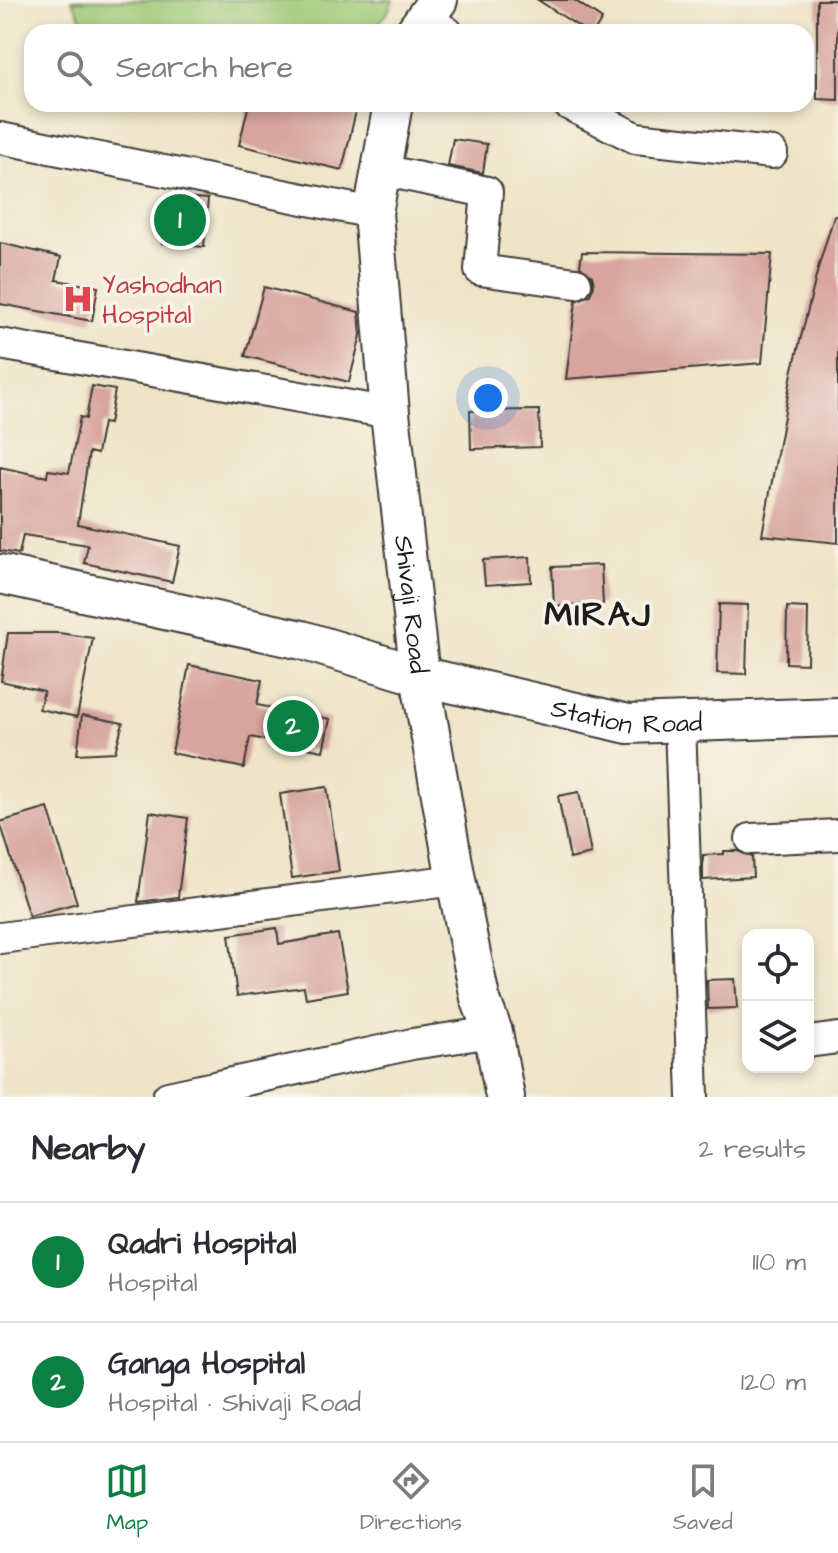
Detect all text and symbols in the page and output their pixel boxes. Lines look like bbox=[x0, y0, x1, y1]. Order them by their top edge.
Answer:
search box bbox=[24, 24, 814, 112]
icon: search bbox=[52, 46, 96, 90]
text: Search here bbox=[116, 47, 293, 89]
pin: 1 bbox=[154, 190, 206, 250]
place label: Yashodhan Hospital bbox=[102, 267, 222, 333]
hospital icon: Yashodhan Hospital bbox=[61, 282, 95, 316]
your location bbox=[468, 378, 508, 418]
street label: Shivaji Road bbox=[385, 533, 437, 675]
district label: MIRAJ bbox=[544, 591, 652, 639]
street label: Station Road bbox=[547, 690, 703, 743]
pin: 2 bbox=[267, 696, 319, 756]
map controls bbox=[742, 929, 814, 1073]
button: locate bbox=[742, 929, 814, 1001]
button: layers bbox=[742, 1001, 814, 1073]
text: Nearby bbox=[32, 1125, 146, 1173]
text: 2 results bbox=[698, 1131, 806, 1167]
text: Qadri Hospital bbox=[108, 1223, 297, 1265]
text: 1 bbox=[56, 1244, 60, 1280]
text: 110 m bbox=[752, 1244, 806, 1280]
text: Hospital bbox=[108, 1265, 198, 1301]
text: Ganga Hospital bbox=[108, 1343, 305, 1385]
text: 2 bbox=[51, 1364, 65, 1400]
text: 120 m bbox=[741, 1364, 806, 1400]
text: Hospital · Shivaji Road bbox=[108, 1385, 361, 1421]
tab: Map bbox=[105, 1459, 149, 1538]
tab: Directions bbox=[360, 1459, 462, 1538]
tab: Saved bbox=[673, 1459, 733, 1538]

